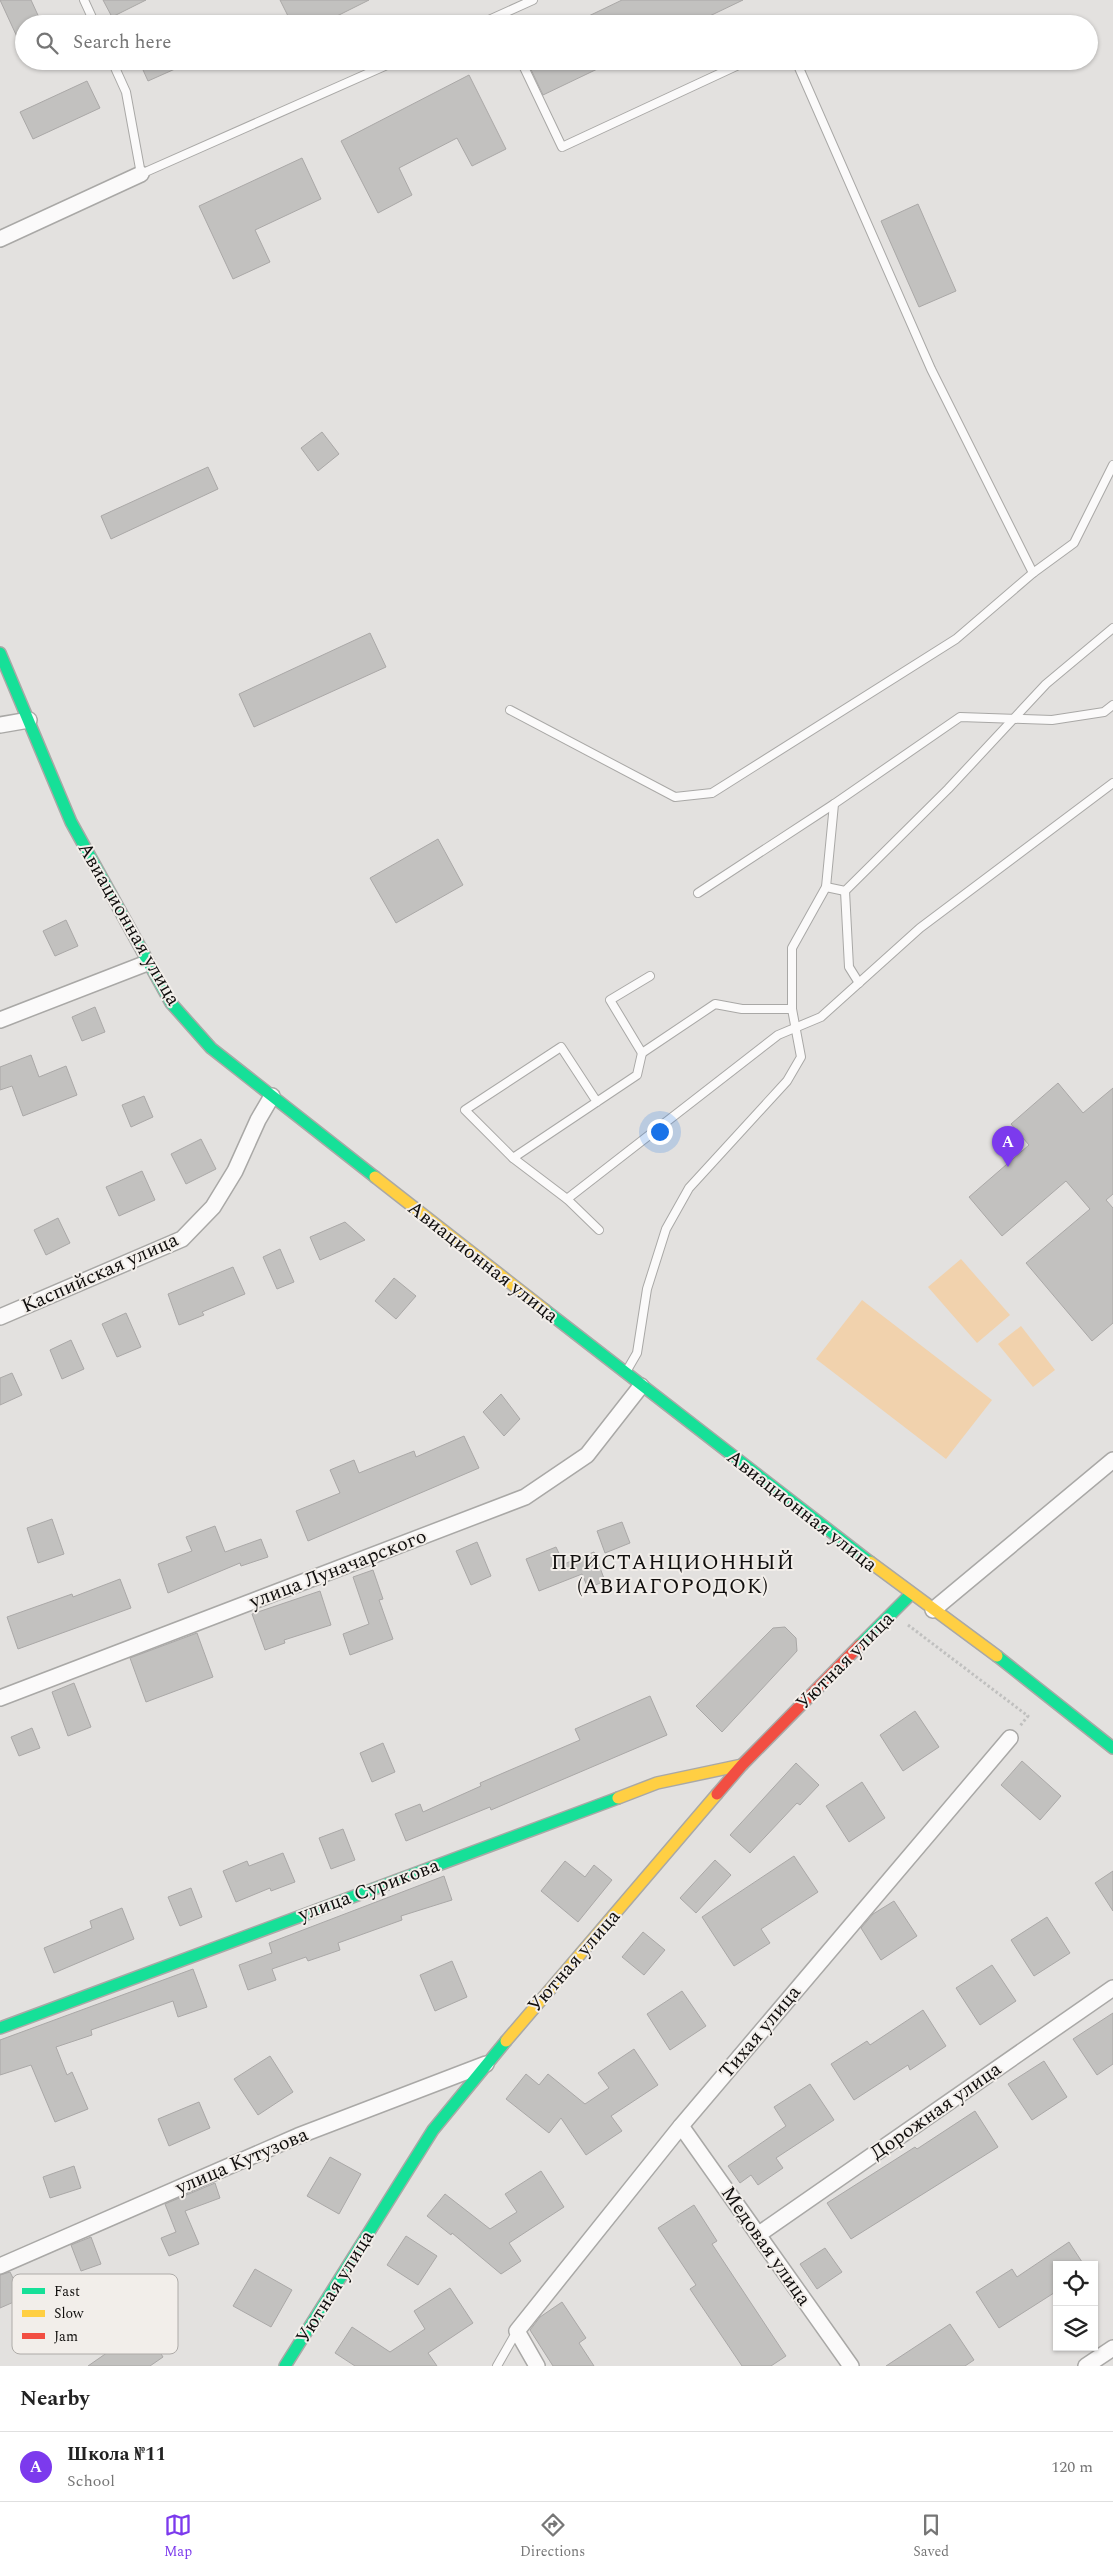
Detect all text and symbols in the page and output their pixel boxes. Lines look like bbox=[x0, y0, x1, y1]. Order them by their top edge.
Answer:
search box bbox=[15, 15, 1098, 70]
text: Search here bbox=[73, 28, 172, 57]
icon: search bbox=[33, 29, 61, 57]
street label: Авиационная улица bbox=[70, 837, 188, 1012]
your location bbox=[647, 1119, 673, 1145]
pin: A bbox=[992, 1126, 1024, 1167]
street label: Авиационная улица bbox=[401, 1193, 565, 1331]
street label: Каспийская улица bbox=[17, 1225, 183, 1321]
street label: Авиационная улица bbox=[720, 1442, 884, 1580]
street label: улица Луначарского bbox=[244, 1521, 431, 1617]
district label: ПРИСТАНЦИОННЫЙ (АВИАГОРОДОК) bbox=[551, 1547, 795, 1603]
street label: Уютная улица bbox=[789, 1605, 901, 1717]
street label: улица Сурикова bbox=[293, 1850, 444, 1930]
street label: Уютная улица bbox=[520, 1902, 628, 2020]
street label: Тихая улица bbox=[712, 1978, 808, 2085]
street label: Дорожная улица bbox=[864, 2054, 1008, 2167]
street label: улица Кутузова bbox=[170, 2119, 313, 2203]
street label: Медовая улица bbox=[713, 2180, 819, 2312]
street label: Уютная улица bbox=[288, 2224, 382, 2350]
map controls bbox=[1053, 2261, 1098, 2351]
button: locate bbox=[1053, 2261, 1098, 2306]
legend bbox=[12, 2274, 178, 2354]
text: Fast bbox=[54, 2281, 80, 2302]
text: Slow bbox=[54, 2303, 84, 2324]
button: layers bbox=[1053, 2306, 1098, 2351]
text: Jam bbox=[54, 2326, 78, 2347]
text: Nearby bbox=[20, 2383, 90, 2415]
text: Школа №11 bbox=[67, 2440, 166, 2469]
text: A bbox=[30, 2455, 42, 2479]
text: 120 m bbox=[1051, 2455, 1093, 2479]
text: School bbox=[67, 2469, 115, 2493]
tab: Map bbox=[164, 2511, 192, 2562]
tab: Directions bbox=[520, 2511, 585, 2562]
tab: Saved bbox=[913, 2511, 949, 2562]

